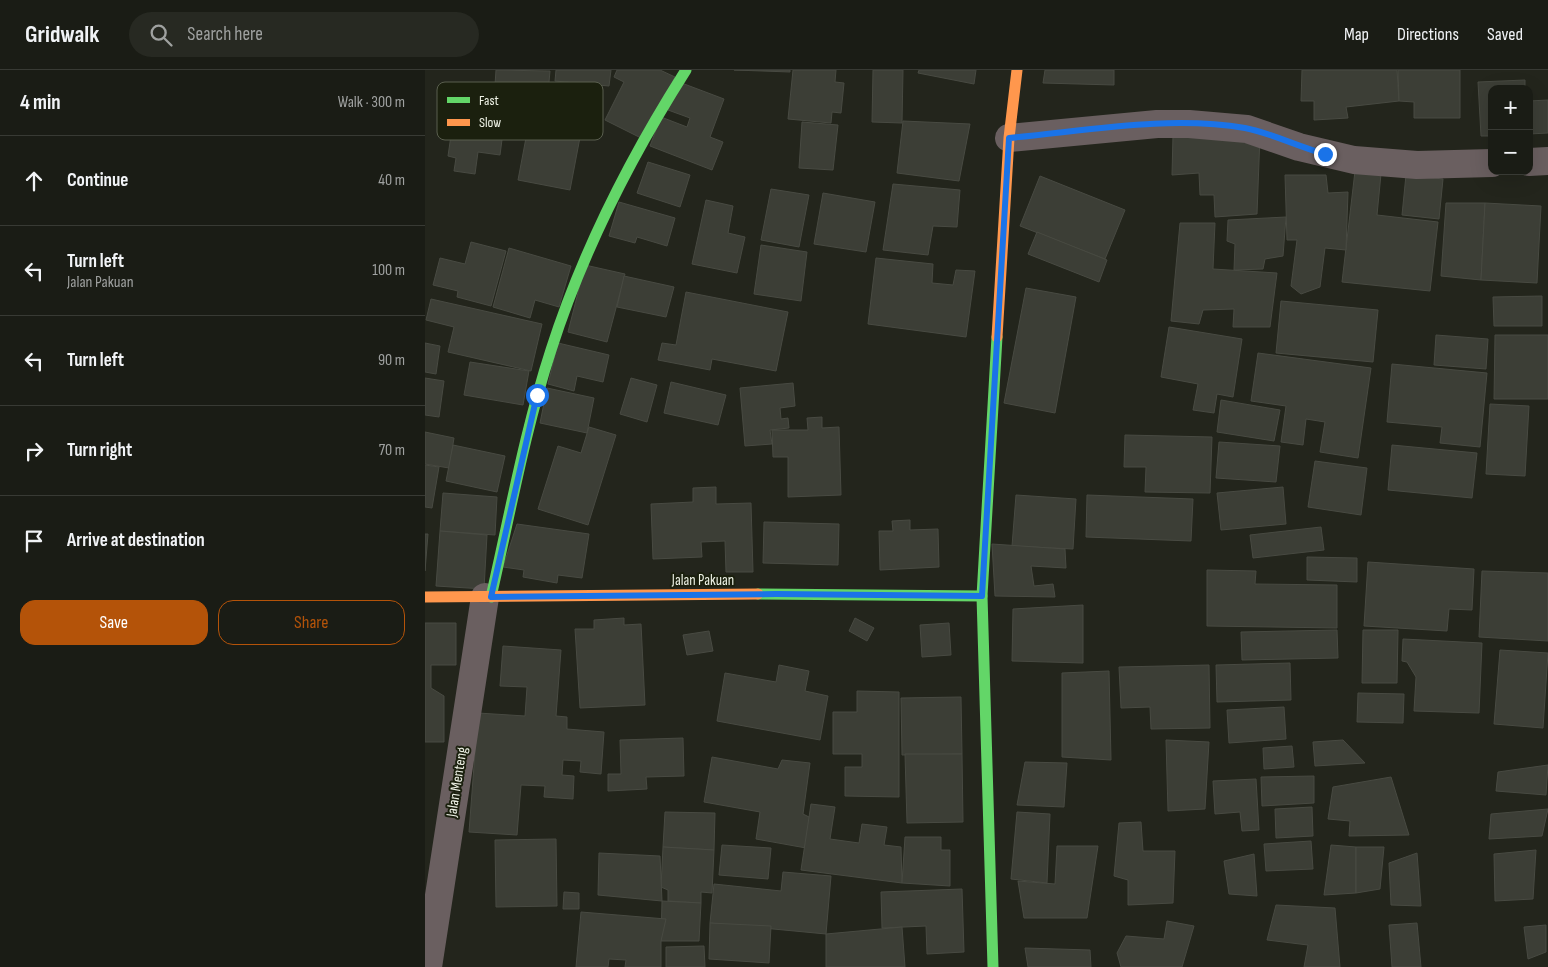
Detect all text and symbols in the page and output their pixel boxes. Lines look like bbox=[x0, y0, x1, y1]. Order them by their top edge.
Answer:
search box bbox=[129, 12, 479, 57]
text: Gridwalk bbox=[25, 20, 99, 49]
icon: search bbox=[147, 21, 175, 49]
text: Search here bbox=[187, 23, 263, 46]
text: Map bbox=[1344, 24, 1369, 45]
text: Directions bbox=[1397, 24, 1459, 45]
text: Saved bbox=[1487, 24, 1523, 45]
legend bbox=[437, 82, 603, 140]
map controls bbox=[1488, 85, 1533, 175]
button: + bbox=[1488, 85, 1533, 130]
text: 4 min bbox=[20, 90, 61, 115]
text: Fast bbox=[479, 92, 499, 109]
text: Walk · 300 m bbox=[338, 93, 405, 112]
text: Slow bbox=[479, 114, 501, 131]
button: − bbox=[1488, 130, 1533, 175]
route end bbox=[1314, 143, 1337, 166]
icon: ahead bbox=[20, 167, 48, 195]
text: Continue bbox=[67, 169, 128, 192]
text: 40 m bbox=[378, 171, 405, 190]
text: Turn left bbox=[67, 250, 124, 273]
icon: left bbox=[20, 257, 48, 285]
text: 100 m bbox=[372, 261, 405, 280]
text: Jalan Pakuan bbox=[67, 273, 133, 292]
icon: left bbox=[20, 347, 48, 375]
text: Turn left bbox=[67, 349, 124, 372]
text: 90 m bbox=[378, 351, 405, 370]
route start bbox=[526, 384, 549, 407]
icon: right bbox=[20, 437, 48, 465]
text: Turn right bbox=[67, 439, 132, 462]
text: 70 m bbox=[379, 441, 405, 460]
icon: arrive bbox=[20, 527, 48, 555]
text: Arrive at destination bbox=[67, 529, 205, 552]
street label: Jalan Pakuan bbox=[671, 571, 734, 590]
button: Save bbox=[20, 600, 208, 645]
button: Share bbox=[218, 600, 405, 645]
street label: Jalan Menteng bbox=[442, 746, 472, 819]

